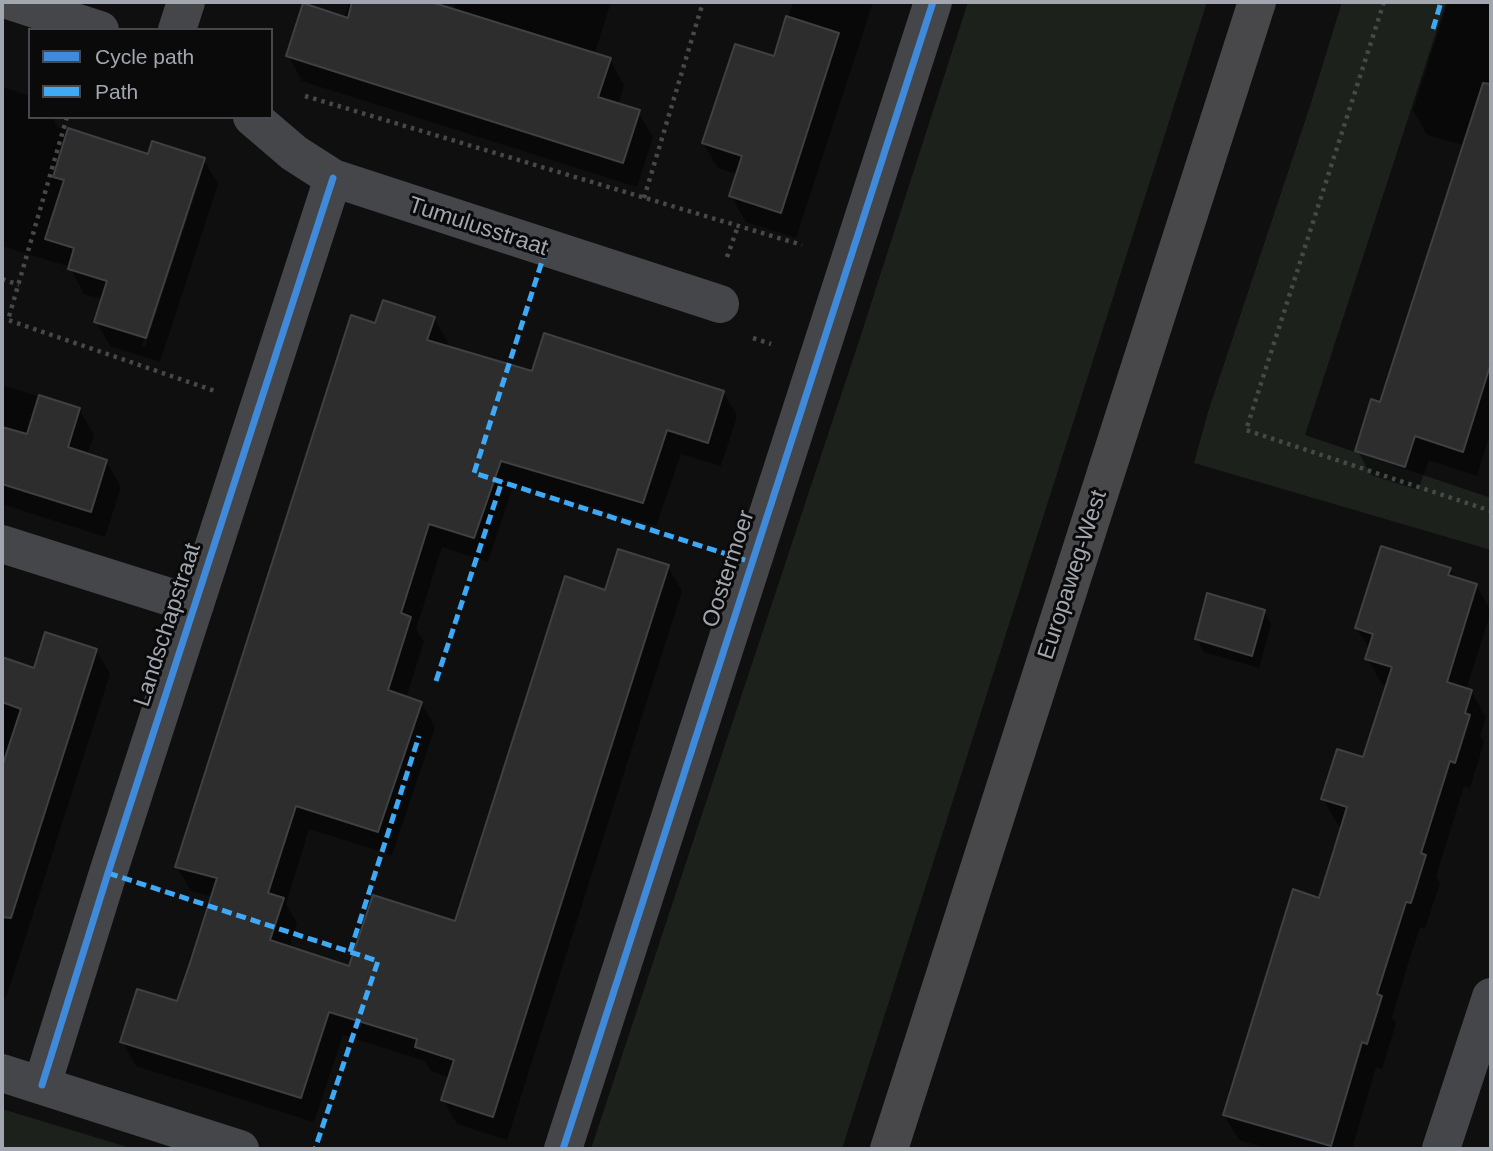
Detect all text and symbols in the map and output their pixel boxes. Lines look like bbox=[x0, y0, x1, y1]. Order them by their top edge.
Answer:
legend bbox=[28, 28, 273, 119]
text: Cycle path bbox=[95, 45, 194, 68]
text: Path bbox=[95, 80, 138, 103]
street label: Tumulusstraat bbox=[405, 191, 551, 263]
street label: Europaweg-West bbox=[1033, 487, 1113, 663]
street label: Oostermoer bbox=[697, 507, 761, 631]
street label: Landschapstraat bbox=[129, 540, 207, 710]

